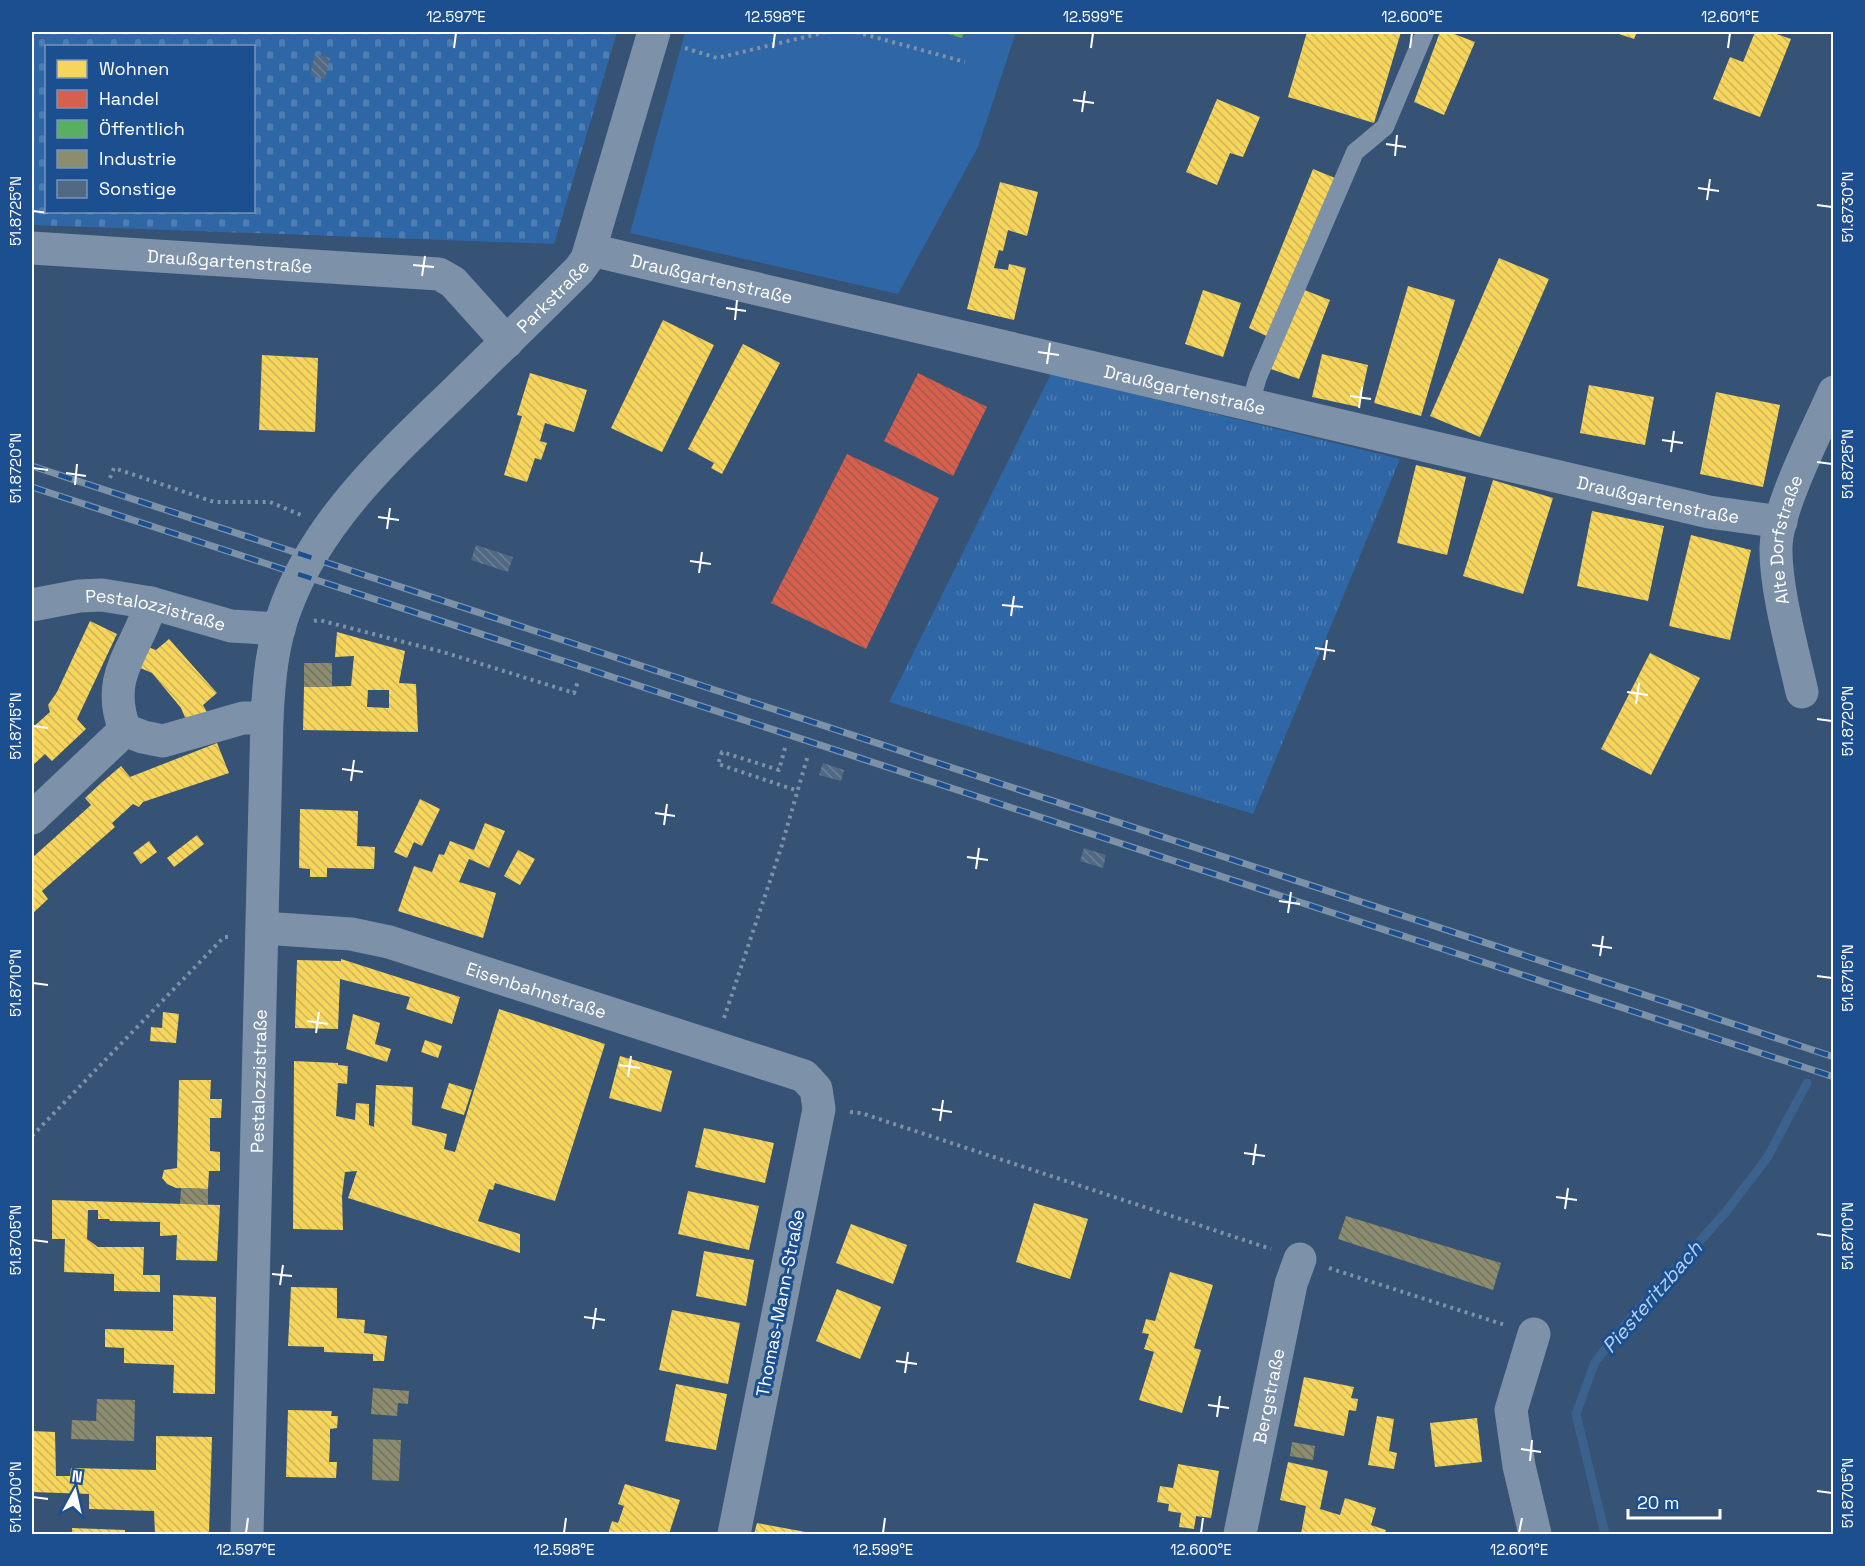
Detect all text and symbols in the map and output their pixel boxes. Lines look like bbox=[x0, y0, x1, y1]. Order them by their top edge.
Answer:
text: 12.597°E bbox=[426, 7, 486, 26]
text: 12.598°E bbox=[745, 7, 805, 26]
text: 12.599°E bbox=[1063, 7, 1123, 26]
text: 12.600°E bbox=[1381, 7, 1443, 26]
text: 12.601°E bbox=[1701, 7, 1759, 26]
legend bbox=[45, 45, 255, 213]
text: Wohnen bbox=[99, 57, 169, 80]
text: Handel bbox=[99, 87, 159, 110]
text: Öffentlich bbox=[99, 117, 185, 140]
text: Industrie bbox=[99, 147, 176, 170]
text: 51.8730°N bbox=[1838, 172, 1857, 242]
text: 51.8725°N bbox=[6, 176, 25, 246]
text: Sonstige bbox=[99, 177, 176, 200]
street label: Draußgartenstraße bbox=[146, 244, 313, 277]
street label: Draußgartenstraße bbox=[628, 248, 795, 308]
street label: Parkstraße bbox=[511, 255, 594, 337]
street label: Draußgartenstraße bbox=[1102, 359, 1268, 419]
text: 51.8725°N bbox=[1838, 429, 1857, 499]
text: 51.8720°N bbox=[6, 433, 25, 503]
street label: Draußgartenstraße bbox=[1575, 470, 1741, 528]
street label: Alte Dorfstraße bbox=[1764, 471, 1807, 607]
street label: Pestalozzistraße bbox=[85, 583, 229, 635]
text: 51.8720°N bbox=[1838, 686, 1857, 756]
text: 51.8715°N bbox=[6, 692, 25, 760]
text: 51.8715°N bbox=[1838, 944, 1857, 1012]
text: 51.8710°N bbox=[6, 949, 25, 1017]
street label: Eisenbahnstraße bbox=[463, 956, 610, 1023]
street label: Pestalozzistraße bbox=[245, 1009, 271, 1153]
text: 51.8710°N bbox=[1838, 1202, 1857, 1270]
text: 51.8705°N bbox=[6, 1205, 25, 1275]
street label: Thomas-Mann-Straße bbox=[751, 1207, 809, 1399]
water label: Piesteritzbach bbox=[1596, 1235, 1708, 1358]
street label: Bergstraße bbox=[1247, 1346, 1289, 1446]
text: 51.8705°N bbox=[1838, 1458, 1857, 1528]
text: 51.8700°N bbox=[6, 1461, 25, 1533]
north arrow bbox=[45, 1461, 105, 1521]
text: N bbox=[70, 1465, 84, 1488]
scale bar bbox=[1628, 1482, 1720, 1520]
text: 20 m bbox=[1637, 1491, 1680, 1514]
text: 12.597°E bbox=[216, 1540, 276, 1559]
text: 12.598°E bbox=[534, 1540, 594, 1559]
text: 12.599°E bbox=[853, 1540, 913, 1559]
text: 12.600°E bbox=[1170, 1540, 1232, 1559]
text: 12.601°E bbox=[1490, 1540, 1548, 1559]

